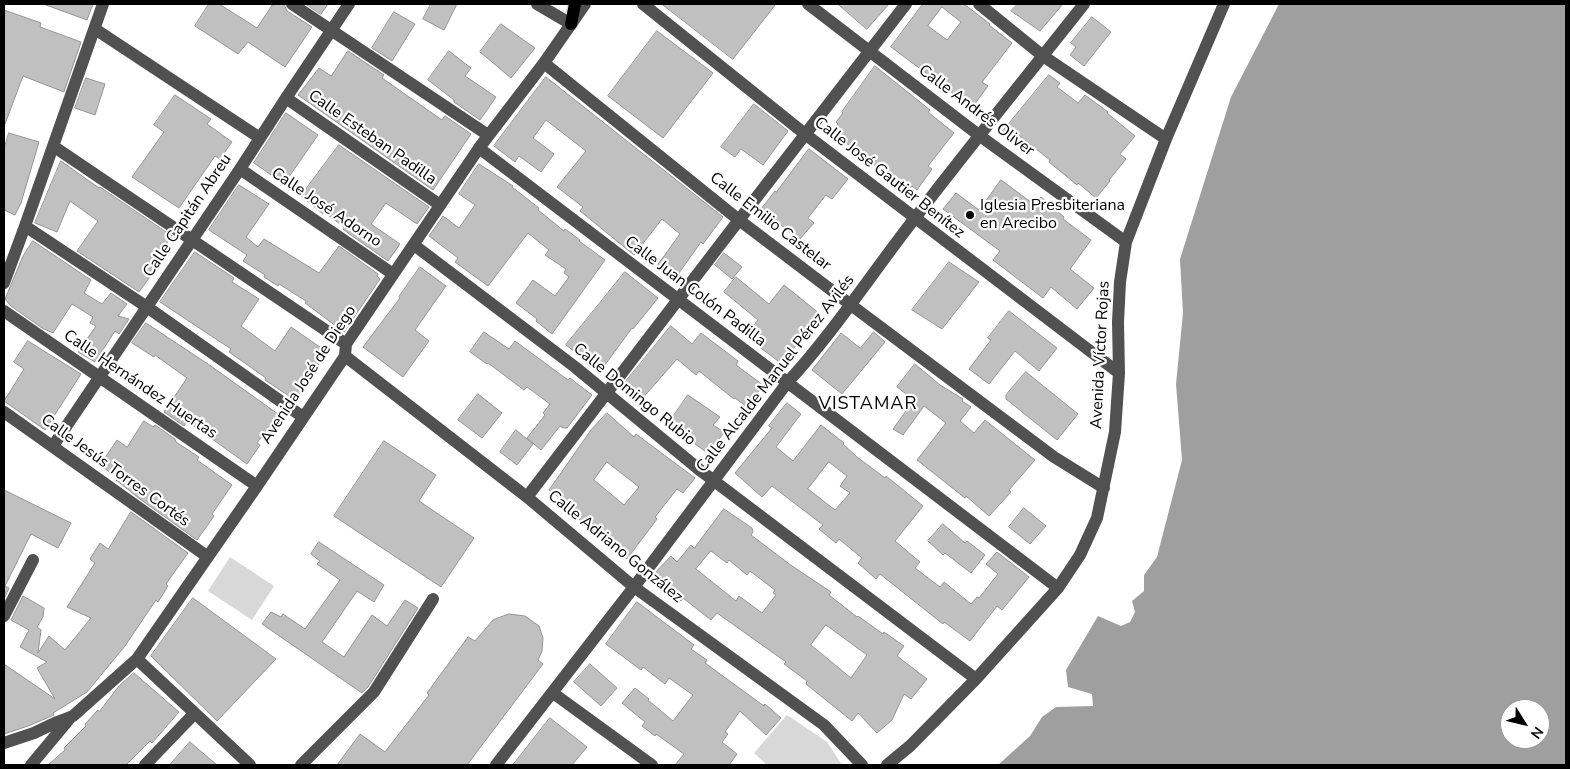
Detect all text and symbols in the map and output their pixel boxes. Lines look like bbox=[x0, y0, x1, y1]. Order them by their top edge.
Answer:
street label: Calle Andrés Oliver bbox=[914, 61, 1038, 161]
street label: Calle Esteban Padilla bbox=[304, 87, 440, 189]
street label: Calle José Gautier Benítez bbox=[810, 113, 968, 243]
street label: Calle Capitán Abreu bbox=[140, 151, 236, 281]
street label: Calle José Adorno bbox=[267, 164, 385, 252]
street label: Calle Emilio Castelar bbox=[705, 169, 835, 275]
place label: Iglesia Presbiteriana en Arecibo bbox=[980, 196, 1125, 234]
marker: Iglesia Presbiteriana en Arecibo bbox=[964, 209, 976, 221]
street label: Calle Juan Colón Padilla bbox=[621, 233, 769, 351]
street label: Calle Alcalde Manuel Pérez Avilés bbox=[693, 271, 859, 477]
street label: Avenida Víctor Rojas bbox=[1088, 280, 1114, 430]
street label: Avenida José de Diego bbox=[257, 302, 361, 448]
street label: Calle Hernández Huertas bbox=[60, 326, 220, 444]
street label: Calle Domingo Rubio bbox=[569, 340, 699, 450]
district label: VISTAMAR bbox=[818, 394, 918, 416]
street label: Calle Jesús Torres Cortés bbox=[37, 411, 193, 531]
street label: Calle Adriano González bbox=[544, 487, 686, 607]
north arrow bbox=[1500, 699, 1550, 749]
text: N bbox=[1526, 723, 1548, 742]

